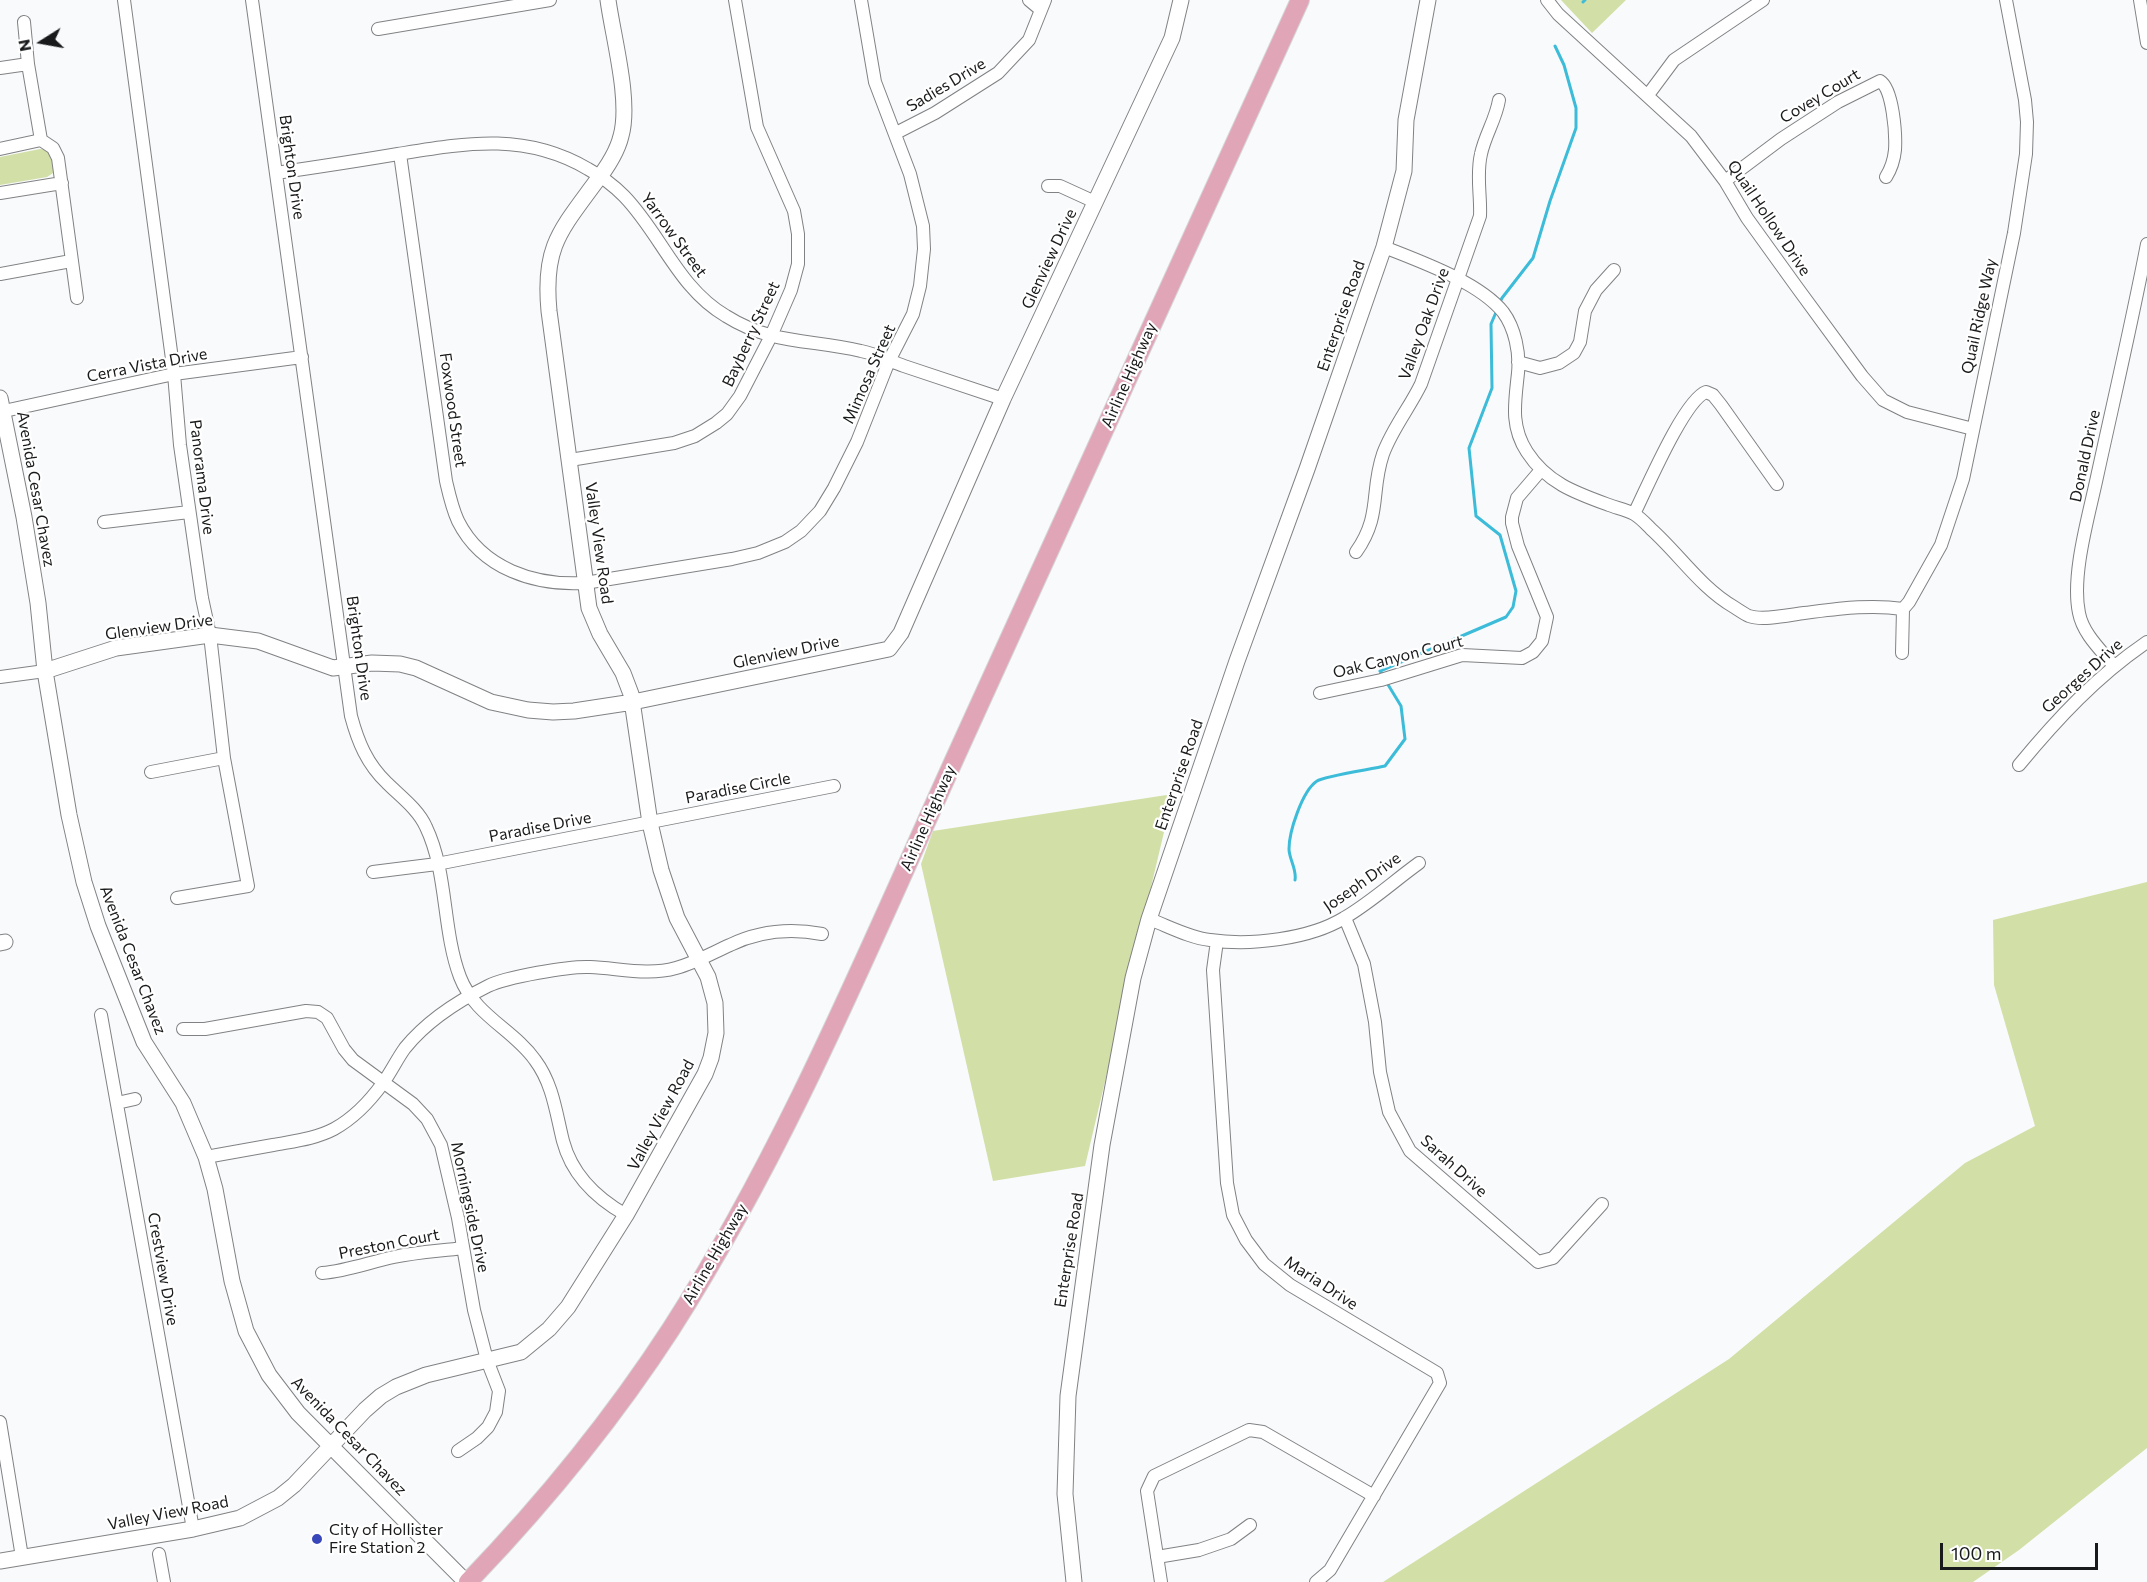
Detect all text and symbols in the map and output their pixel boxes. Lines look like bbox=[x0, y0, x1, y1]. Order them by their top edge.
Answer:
north arrow bbox=[12, 12, 72, 72]
text: N bbox=[13, 38, 34, 53]
street label: Sadies Drive bbox=[903, 54, 989, 116]
street label: Covey Court bbox=[1776, 65, 1864, 127]
street label: Brighton Drive bbox=[275, 113, 309, 221]
street label: Quail Hollow Drive bbox=[1723, 157, 1815, 279]
street label: Yarrow Street bbox=[637, 189, 711, 281]
street label: Glenview Drive bbox=[1017, 206, 1081, 312]
street label: Quail Ridge Way bbox=[1957, 256, 2001, 376]
street label: Enterprise Road bbox=[1313, 258, 1369, 374]
street label: Valley Oak Drive bbox=[1395, 265, 1453, 383]
street label: Bayberry Street bbox=[718, 278, 784, 390]
street label: Airline Highway bbox=[1097, 319, 1161, 431]
street label: Mimosa Street bbox=[839, 321, 899, 427]
street label: Cerra Vista Drive bbox=[85, 344, 209, 386]
street label: Foxwood Street bbox=[435, 351, 471, 469]
street label: Donald Drive bbox=[2066, 408, 2104, 504]
street label: Avenida Cesar Chavez bbox=[13, 410, 59, 568]
street label: Panorama Drive bbox=[185, 418, 219, 536]
street label: Valley View Road bbox=[581, 481, 617, 605]
street label: Brighton Drive bbox=[342, 594, 376, 702]
street label: Glenview Drive bbox=[104, 610, 214, 644]
street label: Glenview Drive bbox=[731, 631, 841, 673]
street label: Oak Canyon Court bbox=[1331, 632, 1465, 682]
street label: Georges Drive bbox=[2038, 635, 2126, 717]
street label: Enterprise Road bbox=[1151, 717, 1207, 833]
street label: Airline Highway bbox=[896, 762, 960, 874]
street label: Paradise Circle bbox=[684, 768, 792, 808]
street label: Paradise Drive bbox=[487, 808, 593, 846]
street label: Joseph Drive bbox=[1320, 848, 1404, 916]
street label: Avenida Cesar Chavez bbox=[96, 883, 170, 1037]
street label: Valley View Road bbox=[624, 1056, 698, 1174]
street label: Sarah Drive bbox=[1417, 1131, 1491, 1201]
street label: Morningside Drive bbox=[447, 1140, 493, 1274]
street label: Enterprise Road bbox=[1050, 1191, 1088, 1309]
street label: Airline Highway bbox=[678, 1200, 752, 1308]
street label: Crestview Drive bbox=[144, 1211, 182, 1327]
street label: Preston Court bbox=[337, 1225, 441, 1263]
street label: Maria Drive bbox=[1280, 1252, 1362, 1314]
street label: Avenida Cesar Chavez bbox=[287, 1373, 411, 1499]
street label: Valley View Road bbox=[106, 1492, 230, 1534]
place label: City of Hollister Fire Station 2 bbox=[329, 1520, 443, 1558]
scale bar bbox=[1943, 1531, 2100, 1569]
marker: City of Hollister Fire Station 2 bbox=[310, 1532, 324, 1546]
text: 100 m bbox=[1951, 1542, 2001, 1564]

